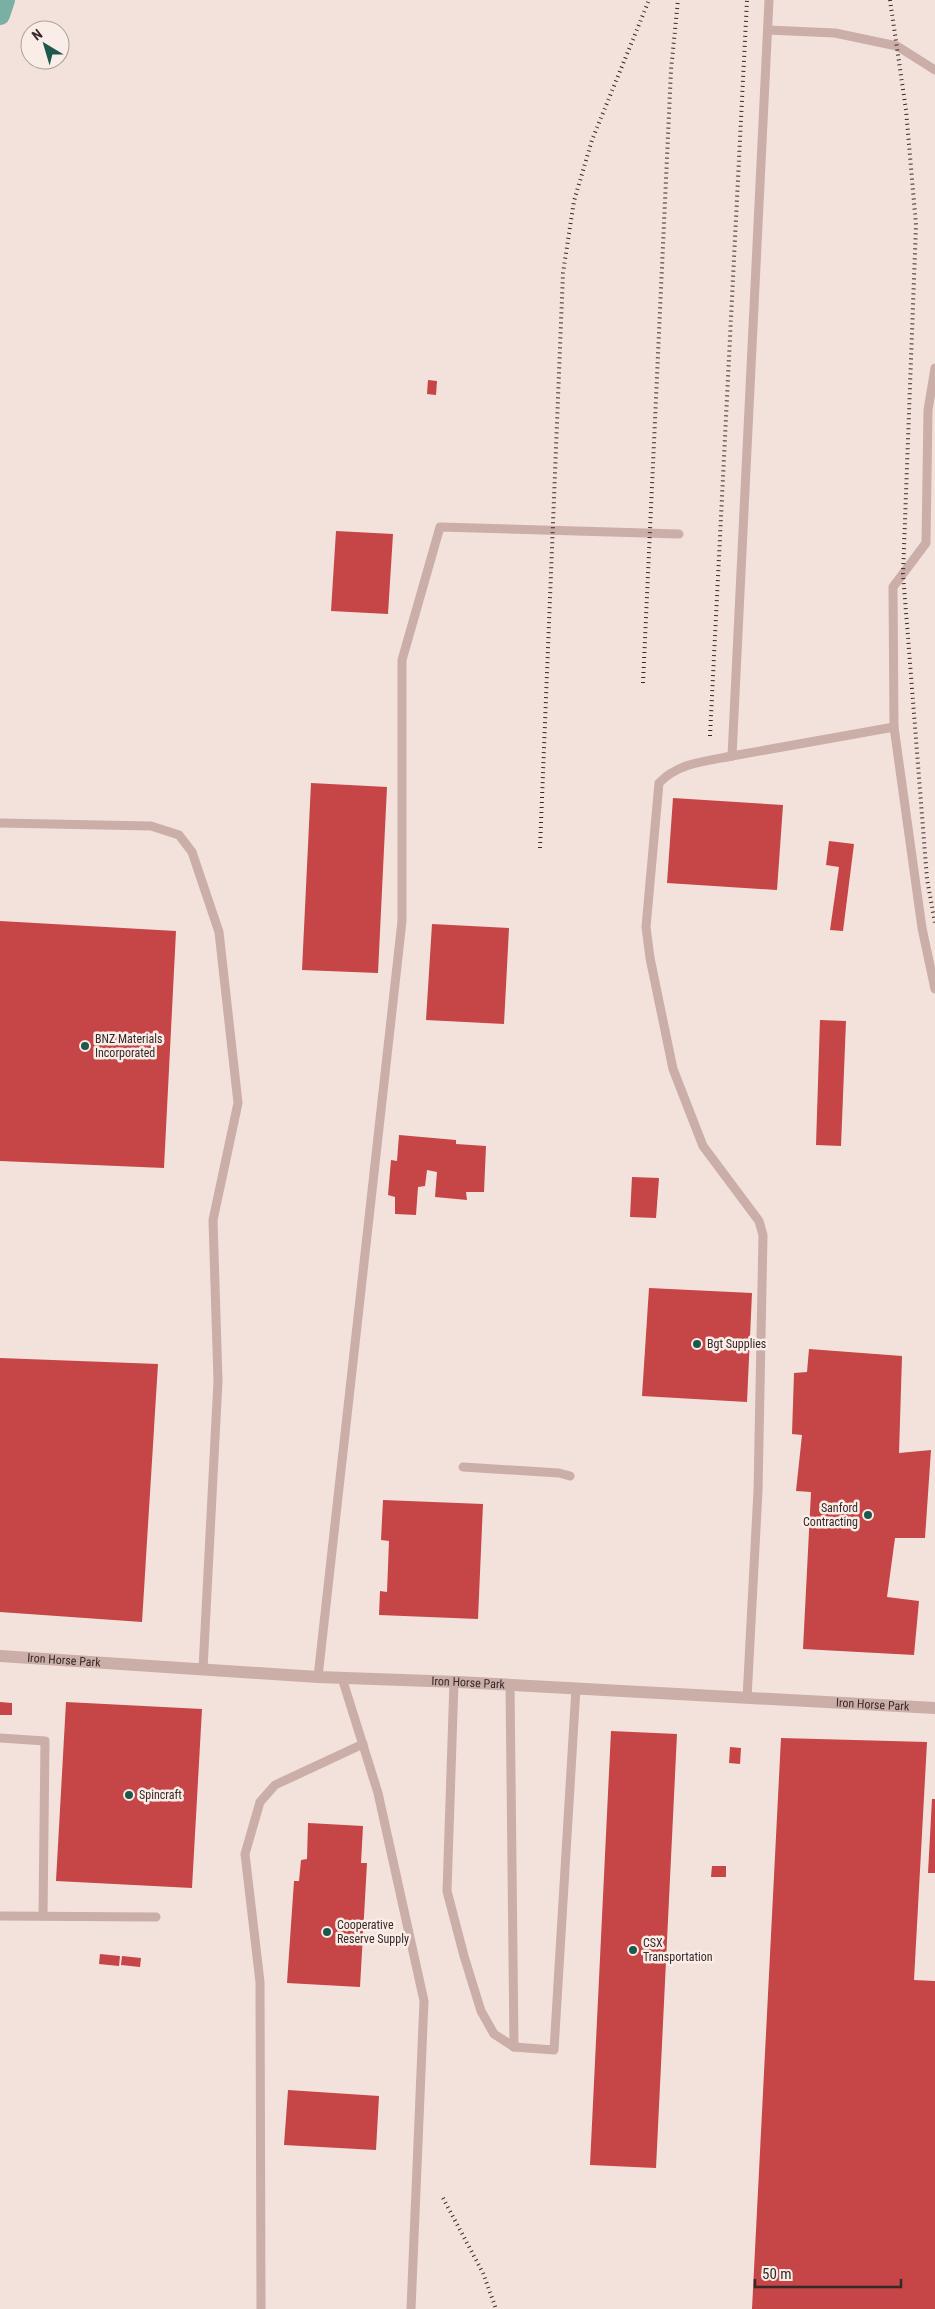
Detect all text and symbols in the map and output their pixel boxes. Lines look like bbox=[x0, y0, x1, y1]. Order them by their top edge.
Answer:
north arrow bbox=[20, 20, 70, 70]
text: N bbox=[29, 26, 45, 44]
place label: BNZ Materials Incorporated bbox=[95, 1032, 162, 1060]
marker: BNZ Materials Incorporated bbox=[79, 1040, 91, 1052]
place label: Bgt Supplies bbox=[707, 1337, 766, 1351]
marker: Bgt Supplies bbox=[691, 1338, 703, 1350]
place label: Sanford Contracting bbox=[803, 1501, 858, 1529]
marker: Sanford Contracting bbox=[862, 1509, 874, 1521]
street label: Iron Horse Park bbox=[27, 1651, 102, 1670]
street label: Iron Horse Park bbox=[431, 1674, 506, 1692]
street label: Iron Horse Park bbox=[835, 1696, 910, 1714]
place label: Spincraft bbox=[139, 1788, 182, 1802]
marker: Spincraft bbox=[123, 1789, 135, 1801]
place label: Cooperative Reserve Supply bbox=[337, 1918, 409, 1946]
marker: Cooperative Reserve Supply bbox=[321, 1926, 333, 1938]
place label: CSX Transportation bbox=[643, 1936, 713, 1964]
marker: CSX Transportation bbox=[627, 1944, 639, 1956]
scale bar bbox=[755, 2256, 901, 2288]
text: 50 m bbox=[762, 2265, 792, 2283]

